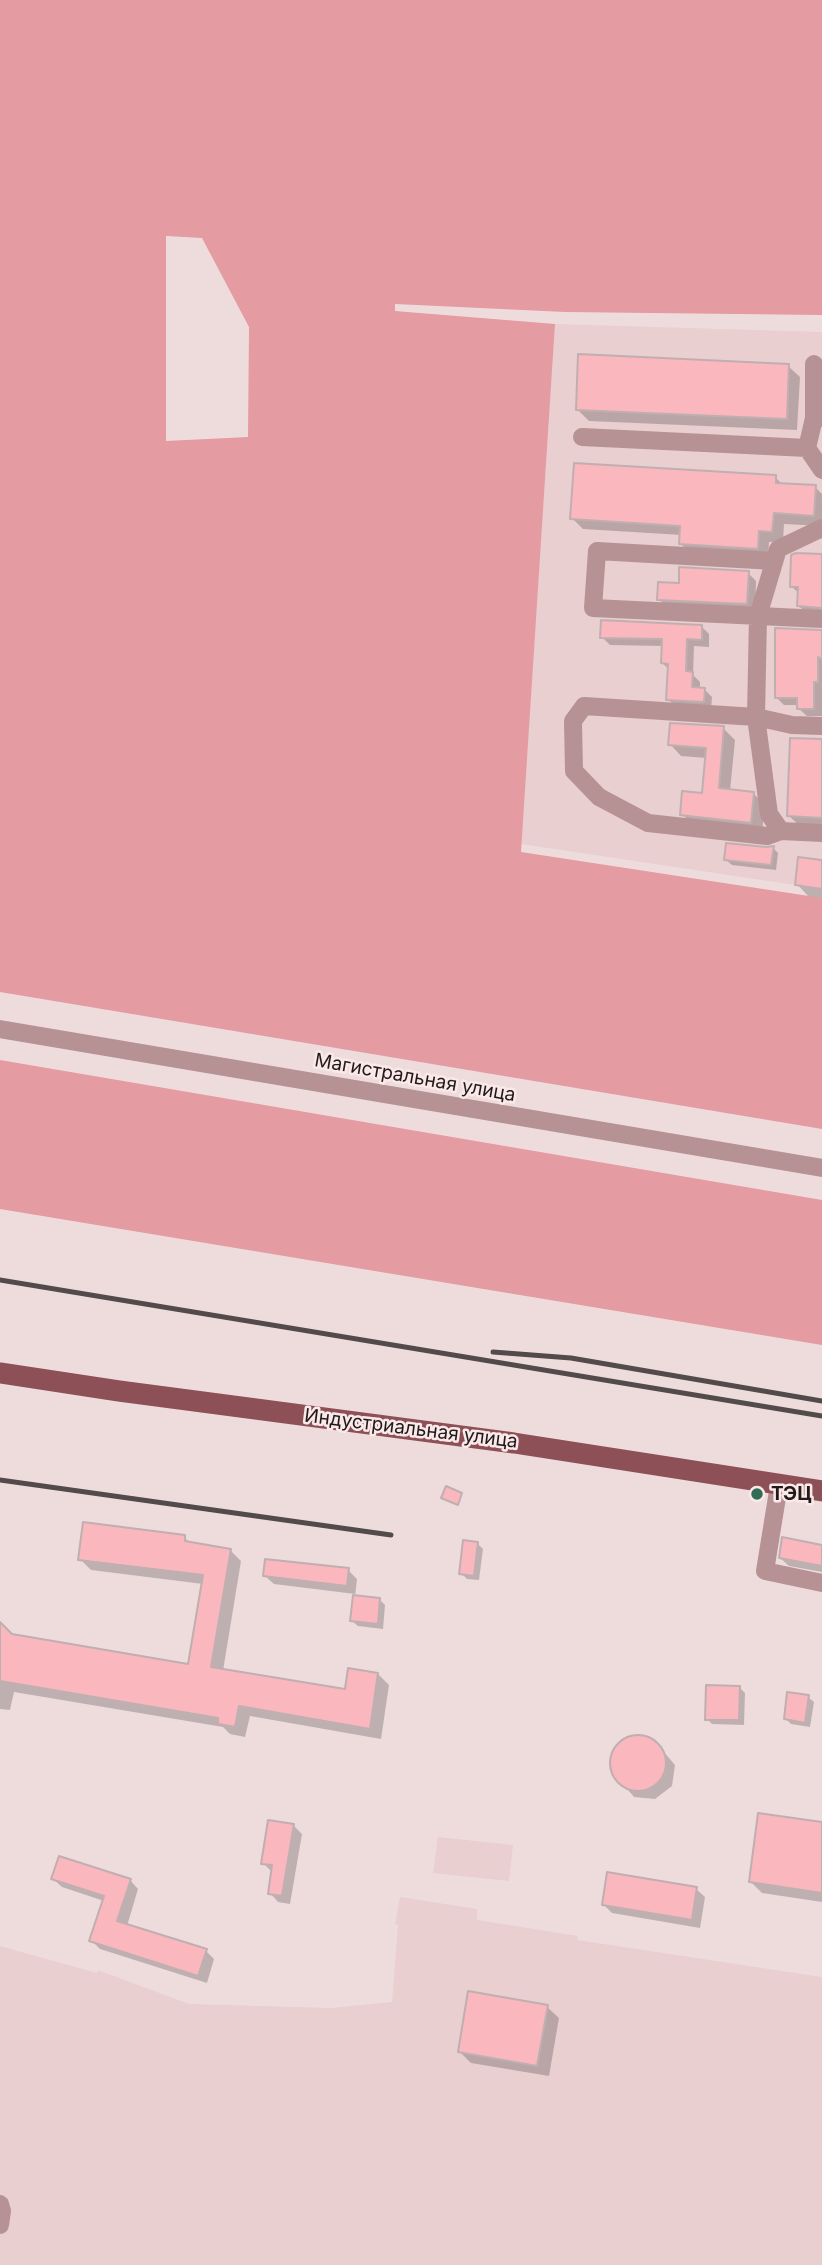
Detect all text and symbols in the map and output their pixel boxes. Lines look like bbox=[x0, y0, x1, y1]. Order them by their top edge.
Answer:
street label: Магистральная улица bbox=[313, 1049, 517, 1107]
street label: Индустриальная улица bbox=[303, 1405, 519, 1453]
place label: ТЭЦ bbox=[771, 1483, 812, 1505]
marker: ТЭЦ bbox=[749, 1486, 765, 1502]

